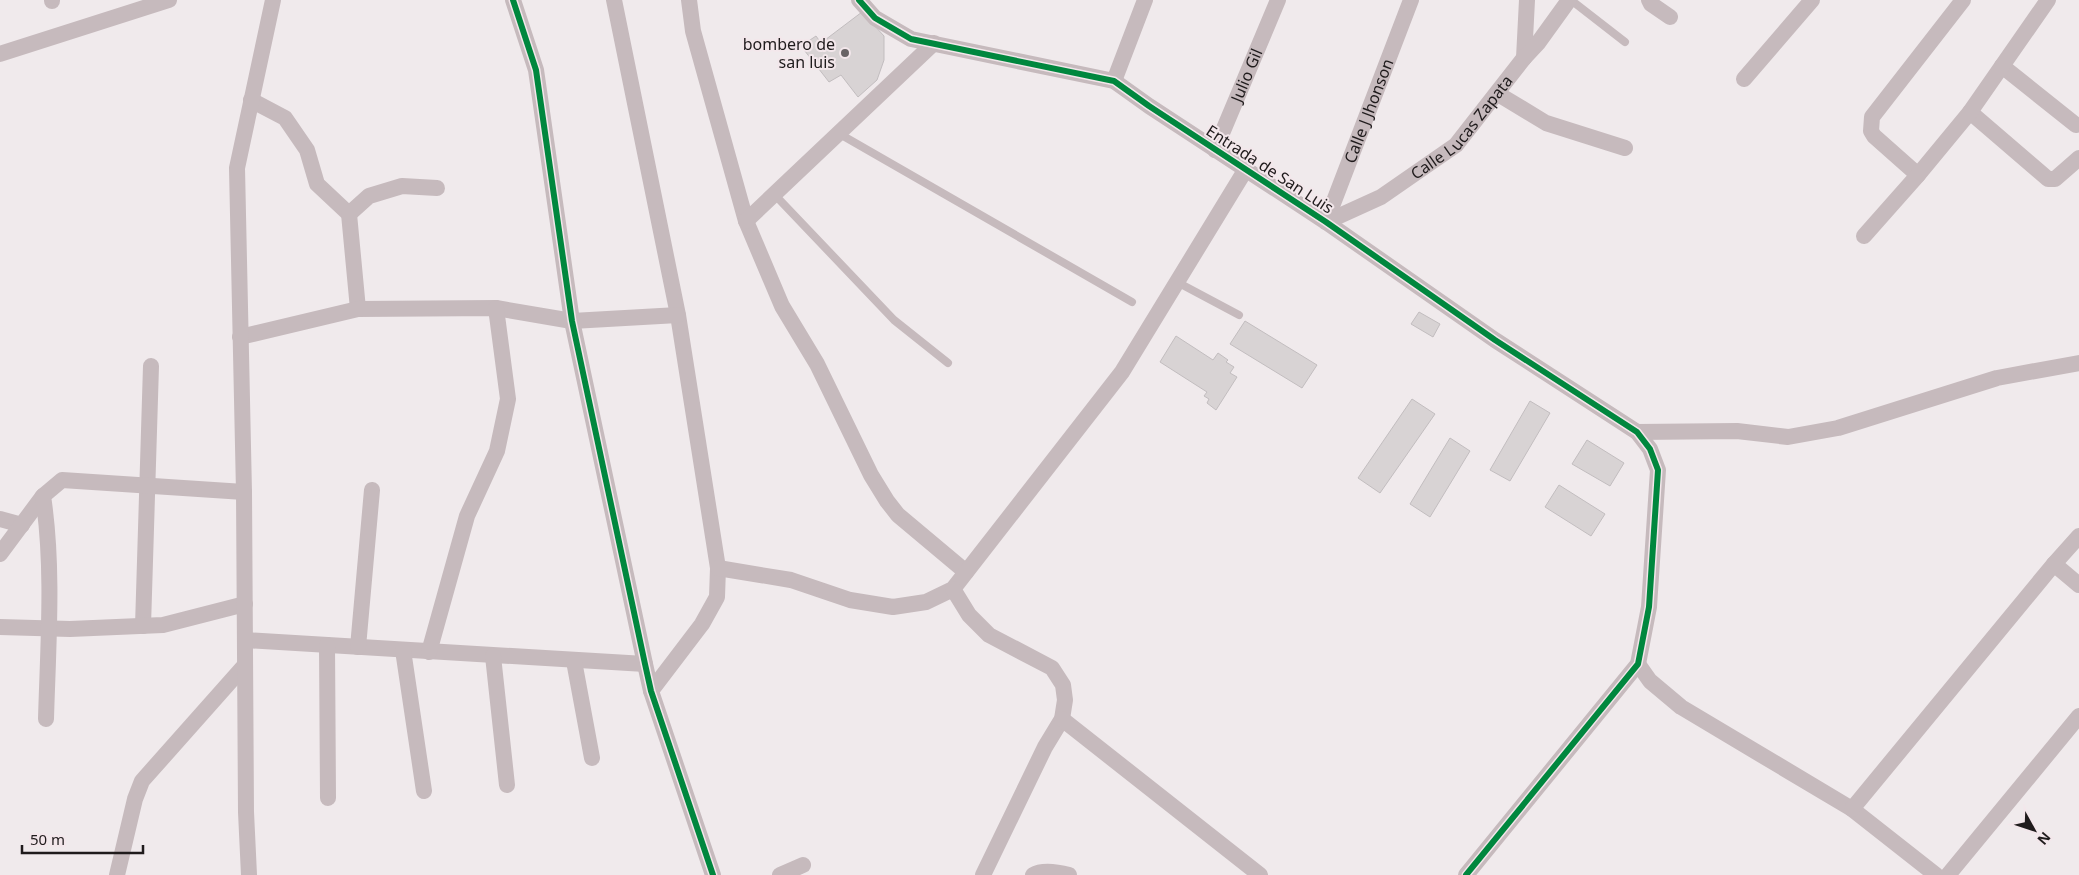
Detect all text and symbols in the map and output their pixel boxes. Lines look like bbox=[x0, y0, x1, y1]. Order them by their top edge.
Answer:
place label: bombero de san luis bbox=[743, 33, 835, 73]
street label: Julio Gil bbox=[1225, 45, 1267, 107]
marker: bombero de san luis bbox=[839, 47, 851, 59]
street label: Calle J Jhonson bbox=[1339, 55, 1399, 166]
street label: Calle Lucas Zapata bbox=[1406, 71, 1518, 184]
street label: Entrada de San Luis bbox=[1202, 120, 1338, 218]
north arrow bbox=[2009, 805, 2059, 855]
scale bar bbox=[22, 822, 144, 854]
text: N bbox=[2033, 828, 2055, 849]
text: 50 m bbox=[30, 829, 65, 849]

